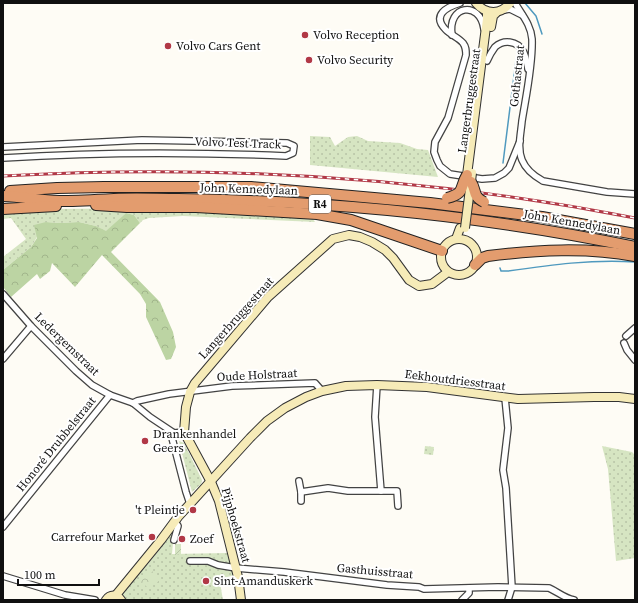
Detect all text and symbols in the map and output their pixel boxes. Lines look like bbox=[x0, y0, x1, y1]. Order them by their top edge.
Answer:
place label: Volvo Reception bbox=[313, 27, 399, 43]
marker: Volvo Reception bbox=[300, 30, 310, 40]
place label: Volvo Cars Gent bbox=[176, 38, 260, 54]
marker: Volvo Cars Gent bbox=[163, 41, 173, 51]
street label: Gothastraat bbox=[506, 44, 528, 108]
street label: Langerbruggestraat bbox=[454, 48, 484, 154]
place label: Volvo Security bbox=[317, 52, 394, 68]
marker: Volvo Security bbox=[304, 55, 314, 65]
street label: Volvo Test Track bbox=[194, 133, 282, 153]
street label: John Kennedylaan bbox=[199, 179, 298, 199]
road number: R4 bbox=[309, 195, 331, 213]
street label: John Kennedylaan bbox=[521, 205, 622, 238]
street label: Langerbruggestraat bbox=[195, 274, 277, 362]
street label: Ledergemstraat bbox=[31, 309, 103, 379]
street label: Oude Holstraat bbox=[216, 365, 298, 385]
street label: Eekhoutdriesstraat bbox=[404, 366, 506, 394]
street label: Honoré Drubbelstraat bbox=[13, 393, 99, 495]
place label: Drankenhandel Geers bbox=[153, 426, 237, 456]
marker: Drankenhandel Geers bbox=[140, 436, 150, 446]
street label: Pijphoekstraat bbox=[218, 486, 254, 564]
place label: 't Pleintje bbox=[135, 502, 185, 518]
marker: 't Pleintje bbox=[188, 505, 198, 515]
place label: Carrefour Market bbox=[51, 529, 144, 545]
place label: Zoef bbox=[190, 531, 215, 547]
marker: Carrefour Market bbox=[147, 532, 157, 542]
marker: Zoef bbox=[177, 534, 187, 544]
street label: Gasthuisstraat bbox=[336, 560, 414, 582]
scale bar bbox=[18, 561, 99, 587]
text: 100 m bbox=[24, 567, 56, 583]
place label: Sint-Amanduskerk bbox=[214, 573, 313, 589]
marker: Sint-Amanduskerk bbox=[201, 576, 211, 586]

